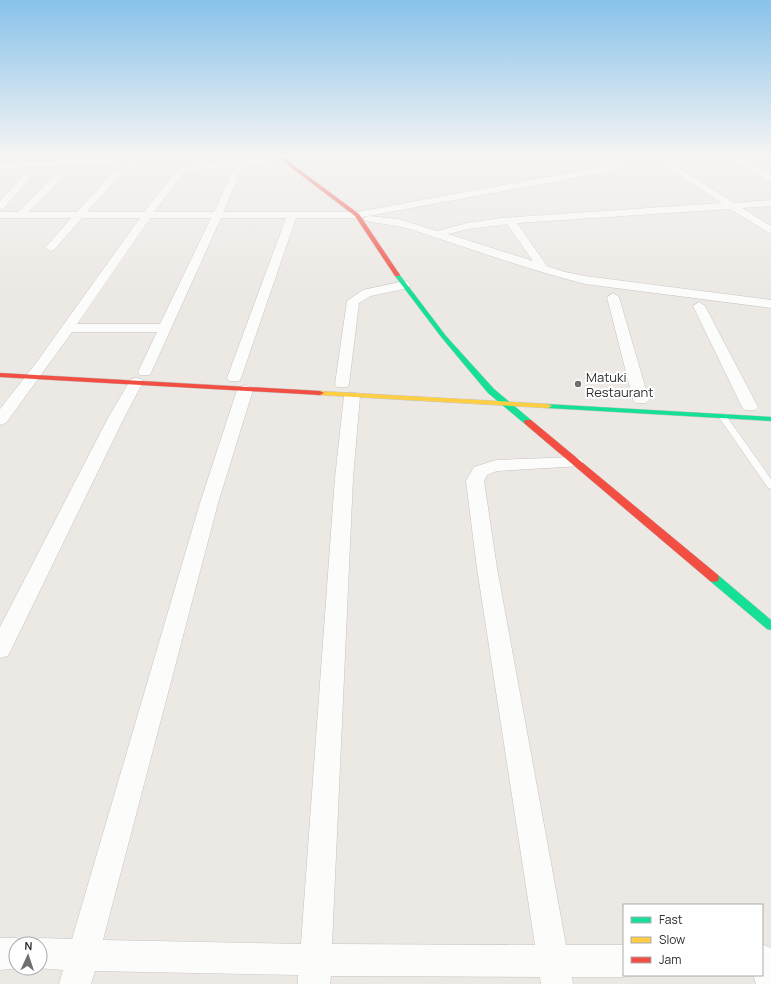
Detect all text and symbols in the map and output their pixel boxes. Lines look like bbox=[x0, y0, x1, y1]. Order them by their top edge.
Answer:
place label: Matuki Restaurant bbox=[586, 368, 653, 401]
marker: Matuki Restaurant bbox=[573, 379, 583, 389]
legend bbox=[623, 904, 763, 976]
text: Fast bbox=[659, 911, 683, 928]
text: Slow bbox=[659, 931, 685, 948]
north arrow bbox=[8, 936, 48, 976]
text: N bbox=[24, 938, 33, 953]
text: Jam bbox=[659, 951, 681, 968]

